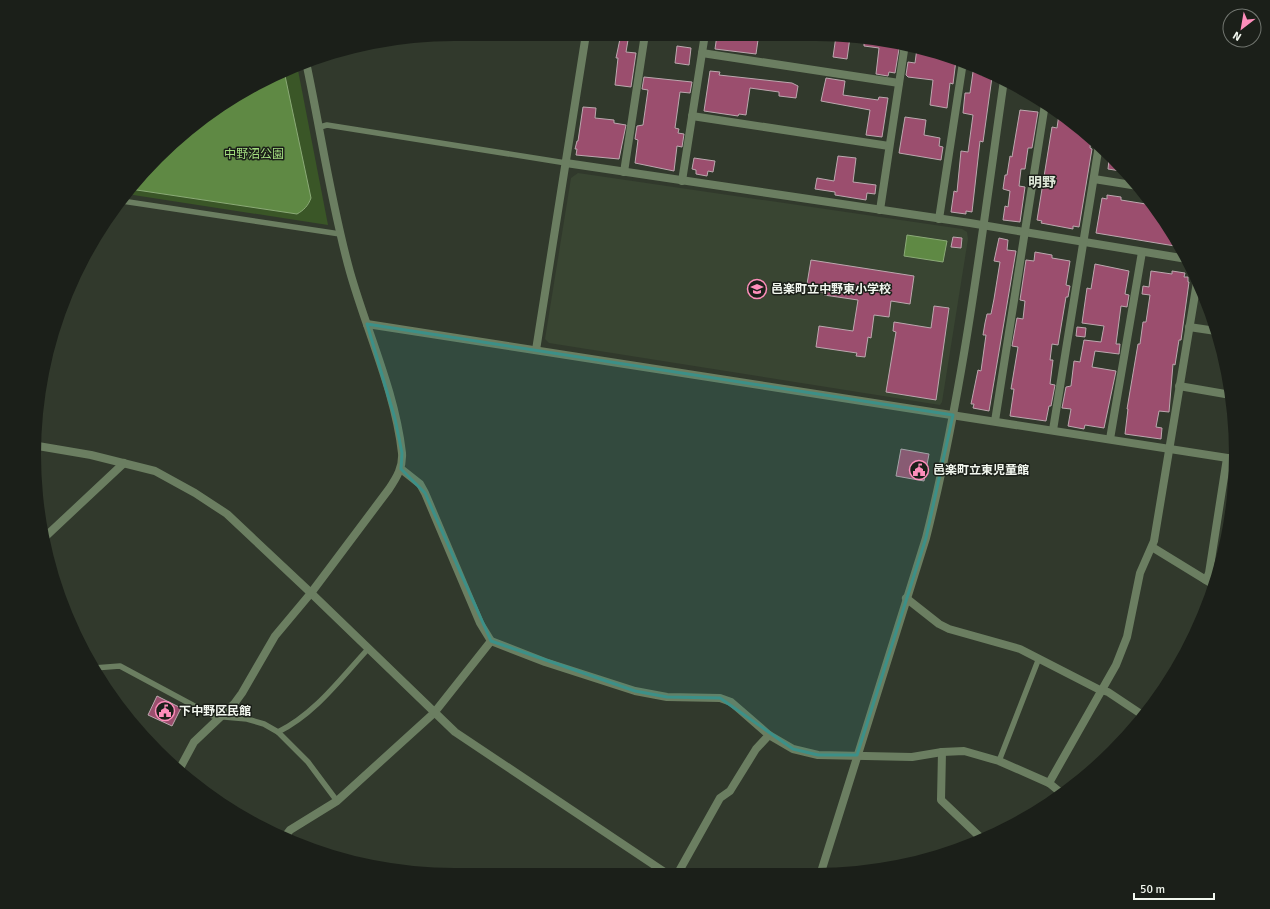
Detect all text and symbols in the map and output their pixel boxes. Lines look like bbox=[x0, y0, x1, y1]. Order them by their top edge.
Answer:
north arrow bbox=[1222, 8, 1262, 48]
text: N bbox=[1230, 29, 1244, 44]
park label: 中野沼公園 bbox=[224, 147, 284, 162]
district label: 明野 bbox=[1028, 174, 1056, 191]
school or university icon: 邑楽町立中野東小学校 bbox=[746, 278, 768, 300]
place label: 邑楽町立中野東小学校 bbox=[771, 282, 891, 297]
public building icon: 邑楽町立東児童館 bbox=[908, 459, 930, 481]
place label: 邑楽町立東児童館 bbox=[933, 463, 1029, 478]
public building icon: 下中野区民館 bbox=[154, 700, 176, 722]
place label: 下中野区民館 bbox=[179, 704, 251, 719]
scale bar bbox=[1134, 875, 1214, 901]
text: 50 m bbox=[1140, 882, 1165, 897]

